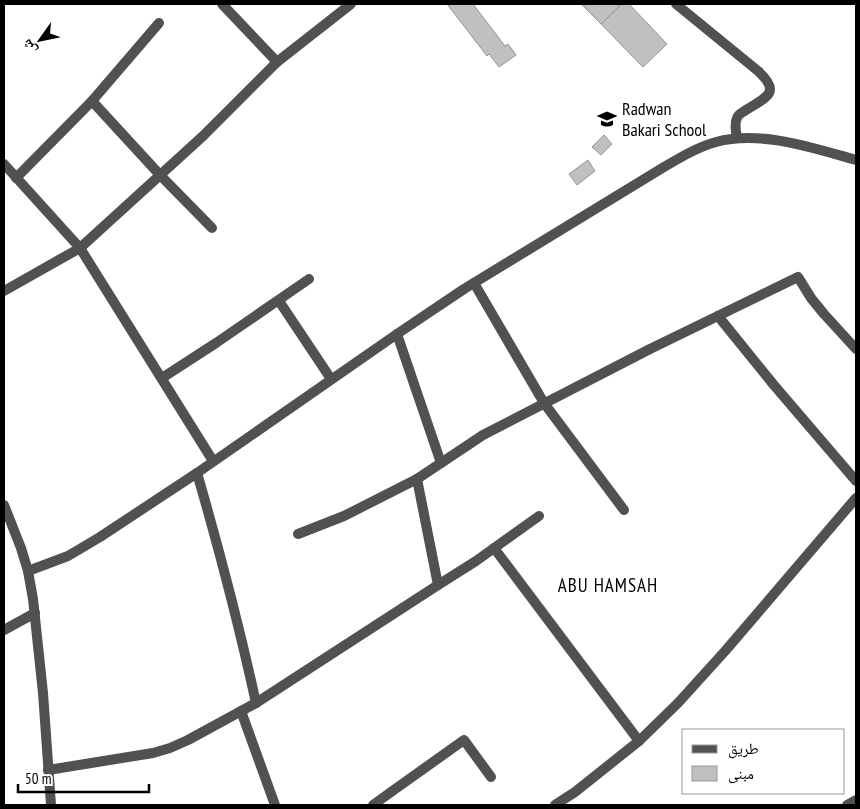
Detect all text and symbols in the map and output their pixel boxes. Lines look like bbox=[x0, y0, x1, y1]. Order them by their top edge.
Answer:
north arrow bbox=[15, 15, 65, 65]
text: ش bbox=[17, 36, 41, 58]
place label: Radwan Bakari School bbox=[622, 97, 707, 141]
school or university icon: Radwan Bakari School bbox=[596, 108, 618, 130]
district label: ABU HAMSAH bbox=[558, 573, 658, 597]
legend bbox=[682, 729, 845, 794]
text: طريق bbox=[728, 739, 759, 759]
scale bar bbox=[18, 762, 149, 794]
text: مبنى bbox=[728, 764, 754, 784]
text: 50 m bbox=[25, 769, 51, 788]

